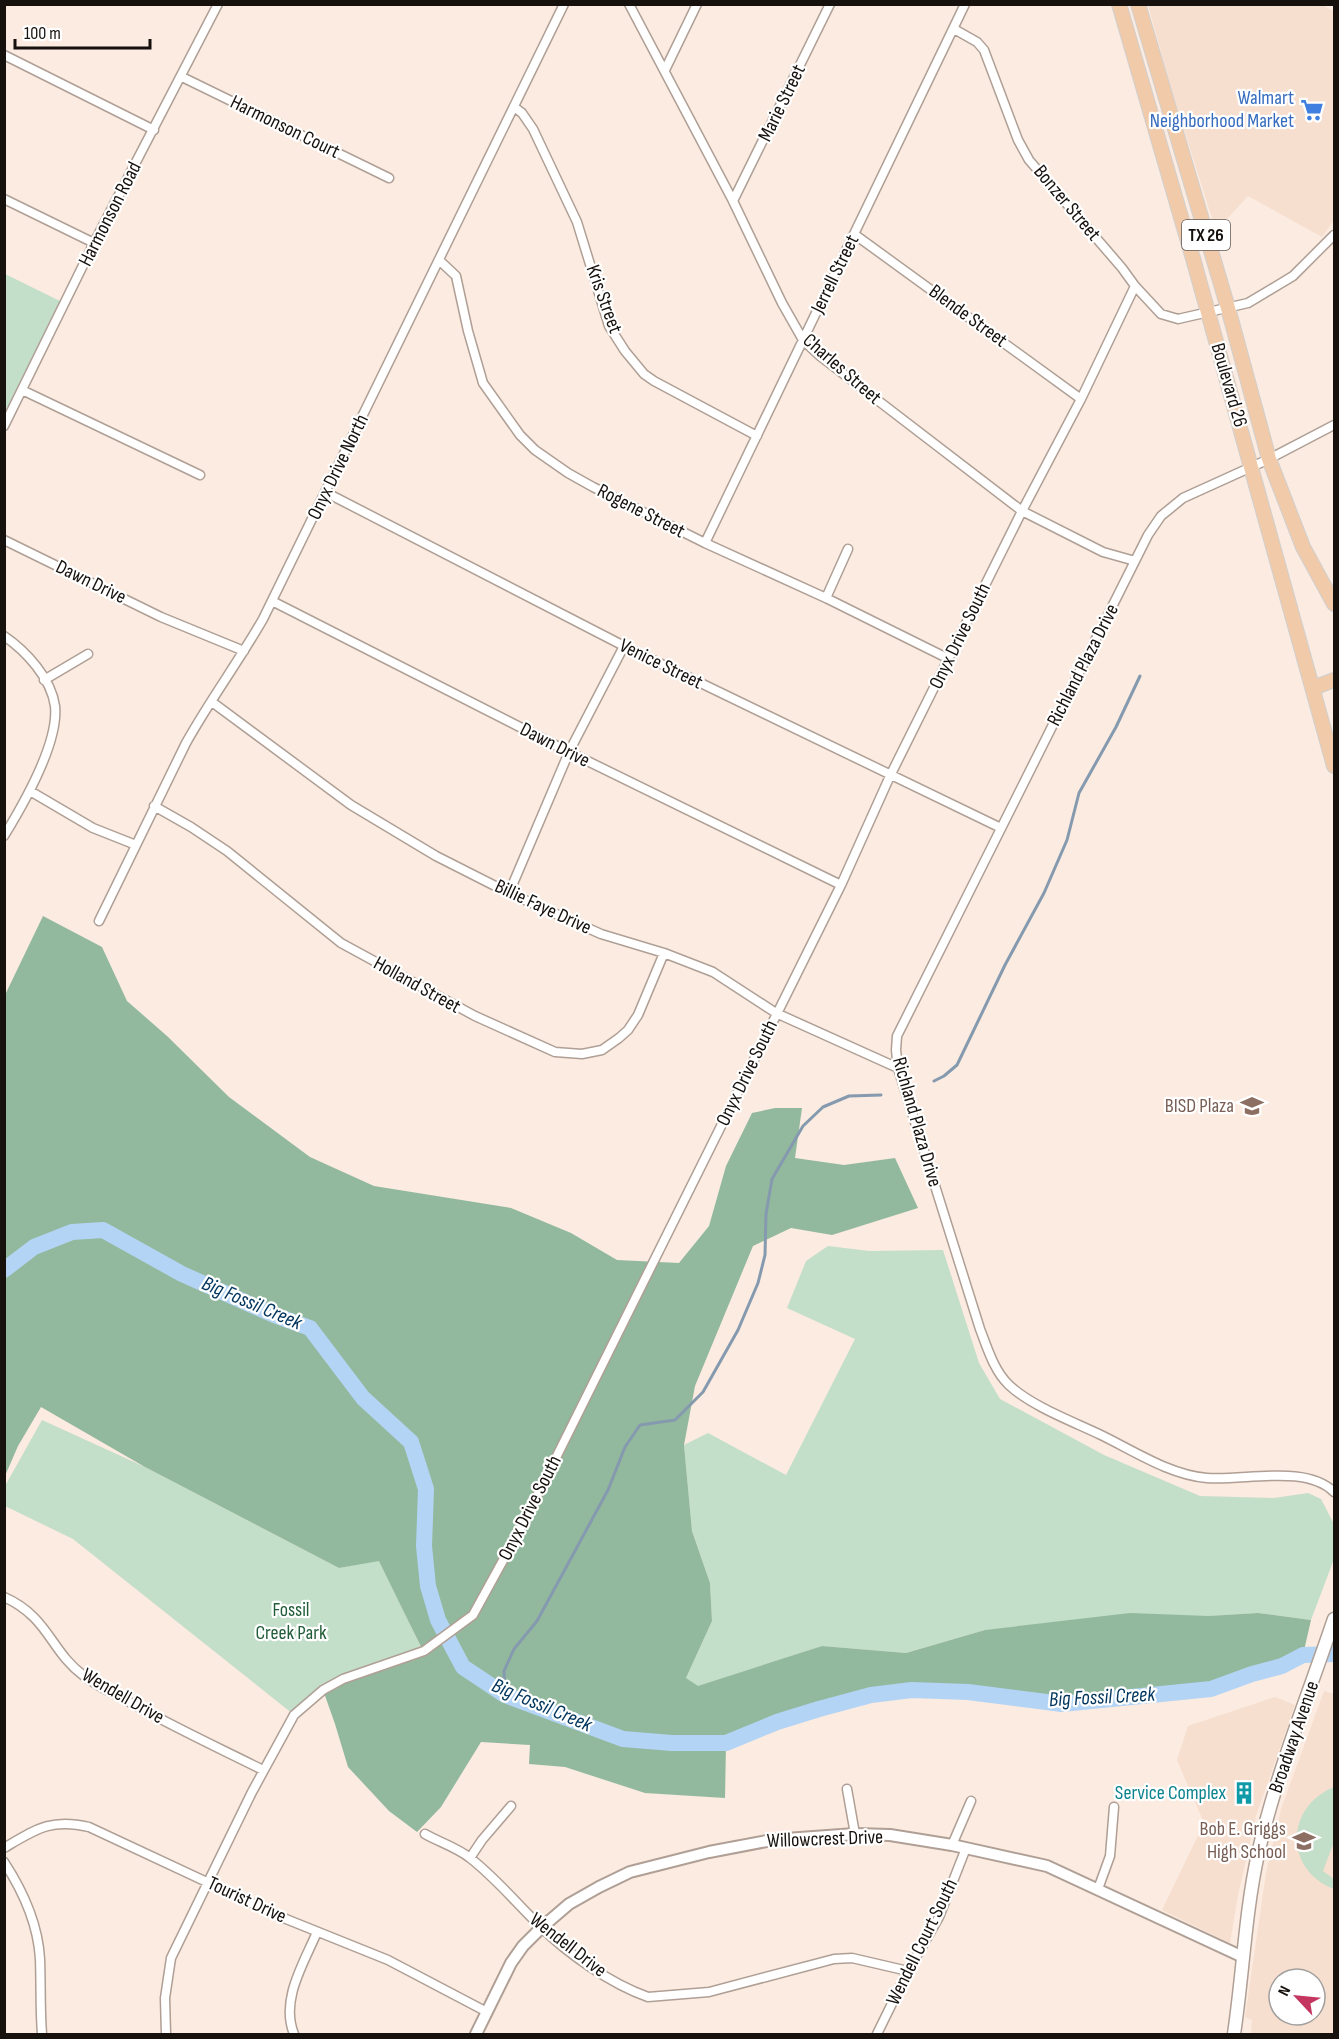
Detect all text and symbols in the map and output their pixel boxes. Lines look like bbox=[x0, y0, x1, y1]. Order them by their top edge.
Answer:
scale bar bbox=[15, 12, 150, 50]
text: 100 m bbox=[24, 23, 61, 44]
street label: Marie Street bbox=[753, 61, 811, 145]
place label: Walmart Neighborhood Market bbox=[1150, 86, 1294, 133]
street label: Harmonson Court bbox=[226, 90, 344, 164]
supermarket icon: Walmart Neighborhood Market bbox=[1299, 97, 1325, 123]
street label: Harmonson Road bbox=[73, 158, 147, 270]
street label: Bonzer Street bbox=[1028, 160, 1106, 246]
road number: TX 26 bbox=[1182, 220, 1230, 250]
street label: Jerrell Street bbox=[805, 231, 864, 318]
street label: Kris Street bbox=[581, 262, 627, 336]
street label: Blende Street bbox=[924, 280, 1012, 352]
street label: Charles Street bbox=[798, 328, 886, 410]
street label: Boulevard 26 bbox=[1206, 340, 1252, 430]
street label: Onyx Drive North bbox=[302, 410, 374, 524]
street label: Rogene Street bbox=[593, 479, 689, 543]
street label: Dawn Drive bbox=[52, 555, 130, 609]
street label: Onyx Drive South bbox=[924, 579, 996, 693]
street label: Richland Plaza Drive bbox=[1042, 600, 1124, 730]
street label: Venice Street bbox=[615, 633, 707, 695]
street label: Dawn Drive bbox=[516, 717, 594, 773]
street label: Billie Faye Drive bbox=[491, 874, 595, 940]
street label: Holland Street bbox=[369, 951, 465, 1019]
street label: Onyx Drive South bbox=[711, 1016, 783, 1130]
street label: Richland Plaza Drive bbox=[887, 1054, 947, 1190]
school or university icon: BISD Plaza bbox=[1239, 1093, 1265, 1119]
place label: BISD Plaza bbox=[1165, 1094, 1234, 1118]
water label: Big Fossil Creek bbox=[198, 1271, 307, 1336]
street label: Onyx Drive South bbox=[493, 1451, 567, 1565]
park label: Fossil Creek Park bbox=[255, 1598, 327, 1645]
street label: Wendell Drive bbox=[78, 1663, 168, 1729]
water label: Big Fossil Creek bbox=[488, 1673, 597, 1738]
street label: Broadway Avenue bbox=[1264, 1678, 1324, 1796]
water label: Big Fossil Creek bbox=[1048, 1682, 1157, 1712]
building icon: Service Complex bbox=[1231, 1780, 1257, 1806]
place label: Service Complex bbox=[1115, 1781, 1226, 1805]
place label: Bob E. Griggs High School bbox=[1200, 1817, 1286, 1864]
street label: Willowcrest Drive bbox=[766, 1825, 884, 1853]
school or university icon: Bob E. Griggs High School bbox=[1291, 1828, 1317, 1854]
street label: Tourist Drive bbox=[204, 1871, 290, 1929]
street label: Wendell Court South bbox=[881, 1875, 963, 2009]
street label: Wendell Drive bbox=[525, 1907, 611, 1983]
north arrow bbox=[1267, 1967, 1327, 2027]
text: N bbox=[1274, 1983, 1295, 1999]

